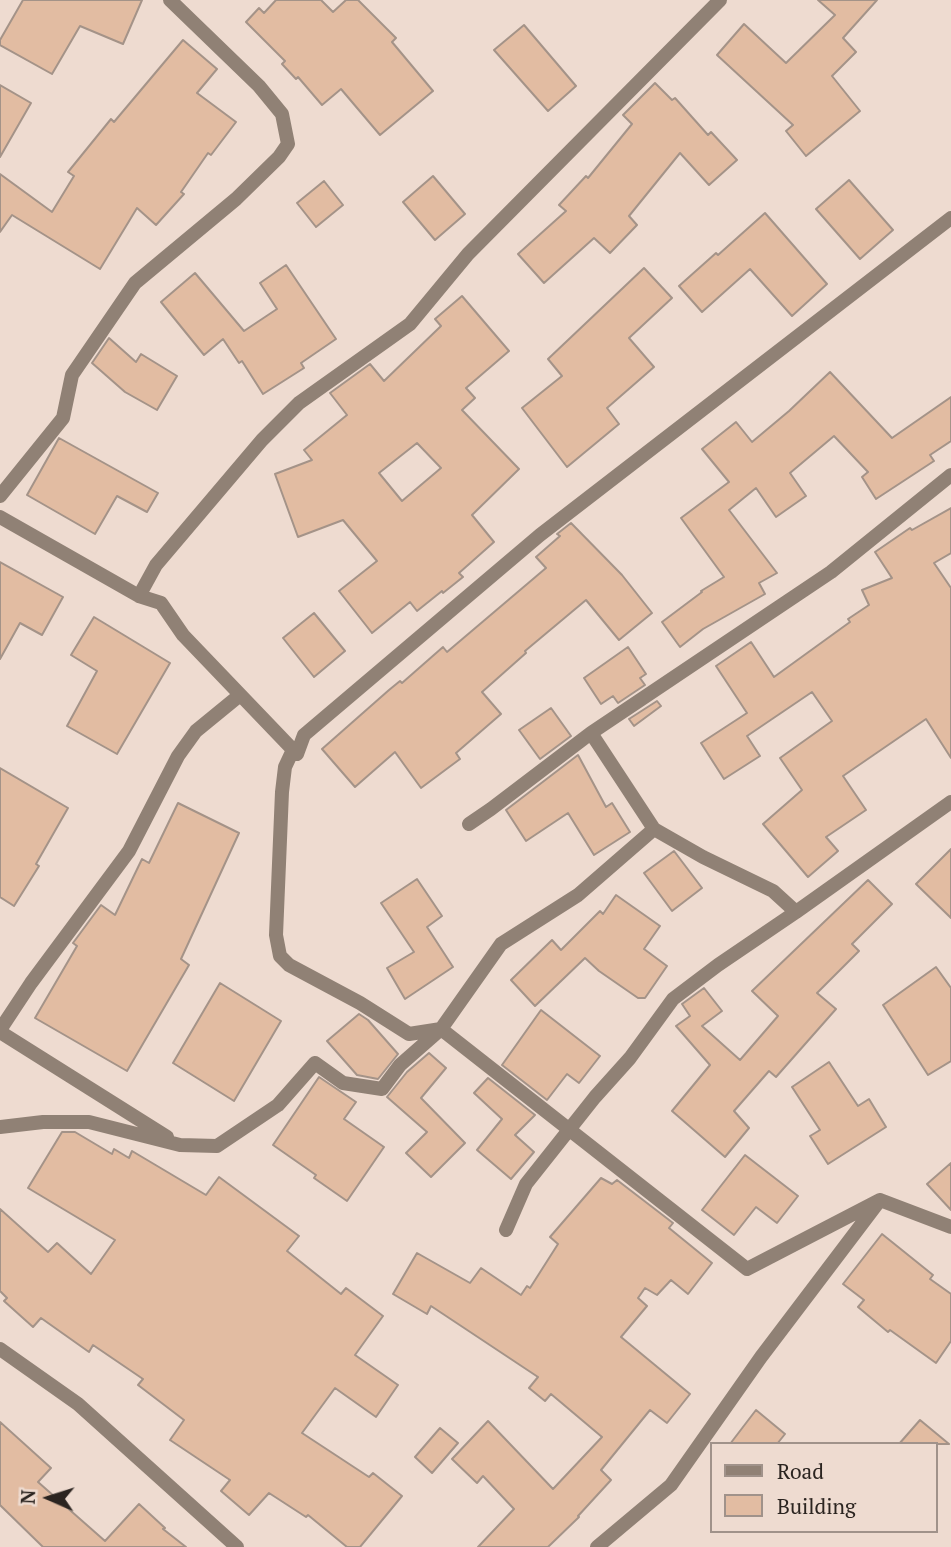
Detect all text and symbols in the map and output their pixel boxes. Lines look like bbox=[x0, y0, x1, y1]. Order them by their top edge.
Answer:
legend bbox=[710, 1442, 937, 1533]
text: Road bbox=[777, 1457, 824, 1485]
north arrow bbox=[14, 1463, 84, 1533]
text: N bbox=[15, 1489, 40, 1505]
text: Building bbox=[777, 1492, 856, 1520]

